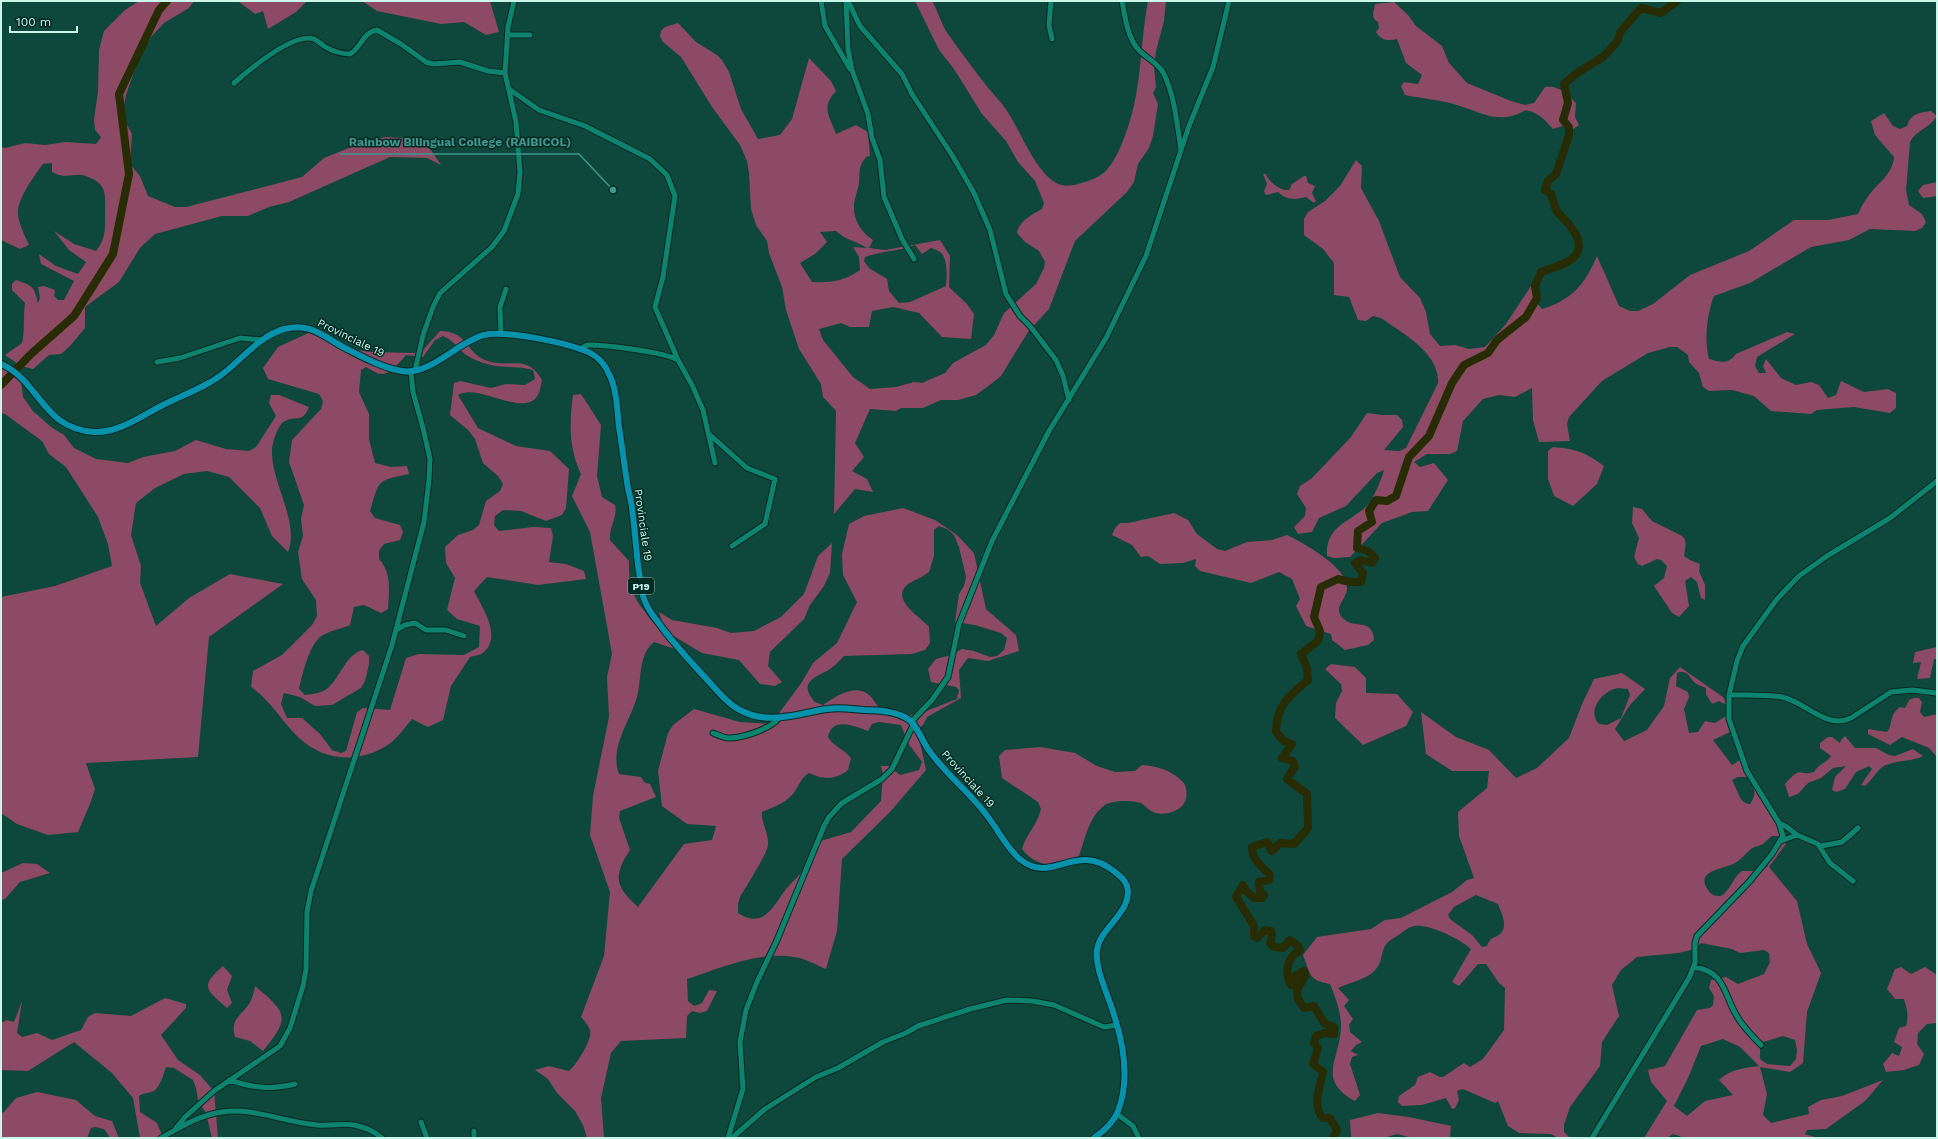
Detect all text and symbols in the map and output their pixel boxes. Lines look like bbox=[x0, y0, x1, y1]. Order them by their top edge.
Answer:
scale bar bbox=[10, 8, 77, 34]
text: 100 m bbox=[16, 15, 51, 29]
callout: Rainbow Bilingual College (RAIBICOL) bbox=[340, 130, 579, 154]
text: Rainbow Bilingual College (RAIBICOL) bbox=[349, 135, 571, 149]
street label: Provinciale 19 bbox=[315, 316, 387, 360]
street label: Provinciale 19 bbox=[632, 488, 655, 562]
road number: P19 bbox=[628, 578, 654, 594]
street label: Provinciale 19 bbox=[939, 748, 997, 811]

